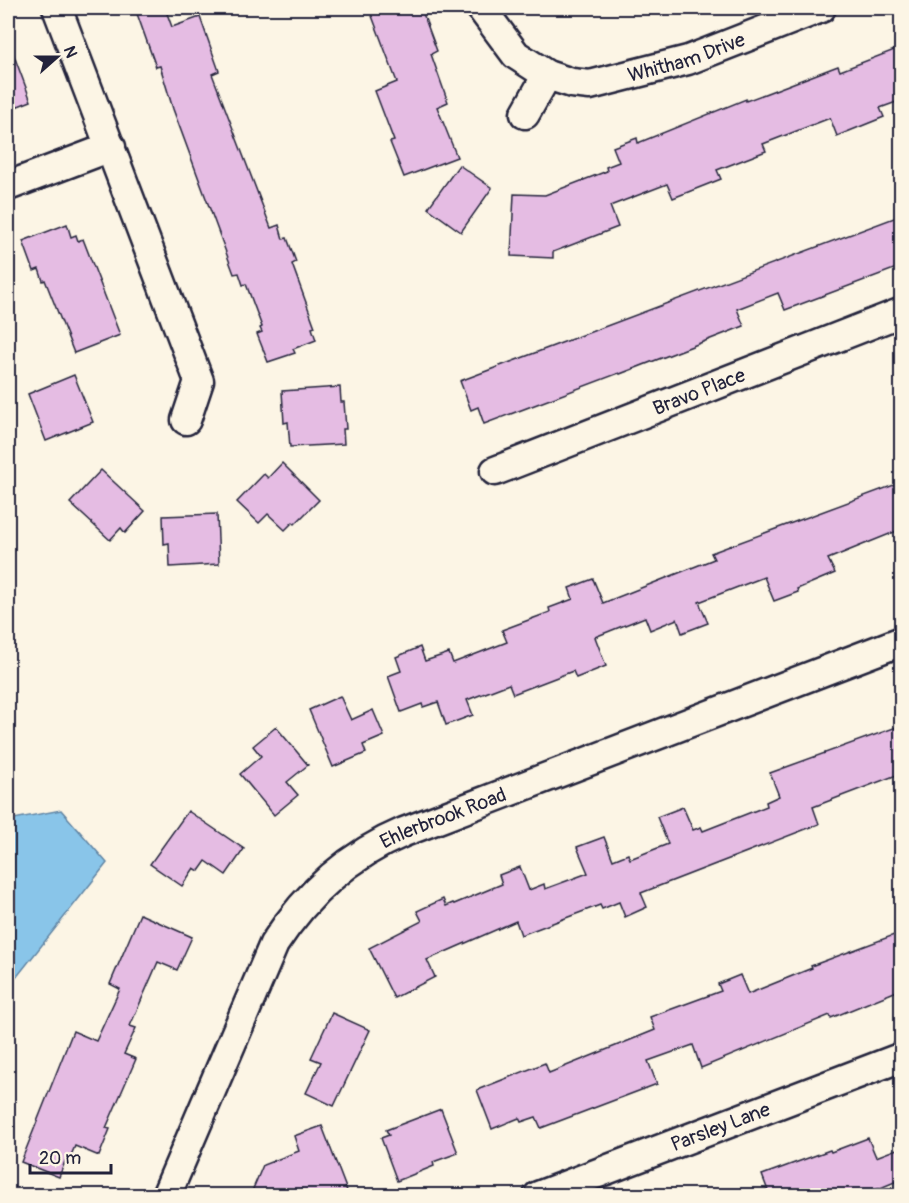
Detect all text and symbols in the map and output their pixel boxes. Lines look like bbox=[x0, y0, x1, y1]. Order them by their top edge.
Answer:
north arrow bbox=[27, 27, 87, 87]
street label: Whitham Drive bbox=[625, 27, 749, 88]
text: N bbox=[59, 43, 81, 61]
street label: Bravo Place bbox=[649, 362, 749, 421]
street label: Ehlerbrook Road bbox=[376, 782, 510, 854]
street label: Parsley Lane bbox=[667, 1097, 774, 1157]
scale bar bbox=[30, 1137, 111, 1175]
text: 20 m bbox=[39, 1147, 81, 1170]

